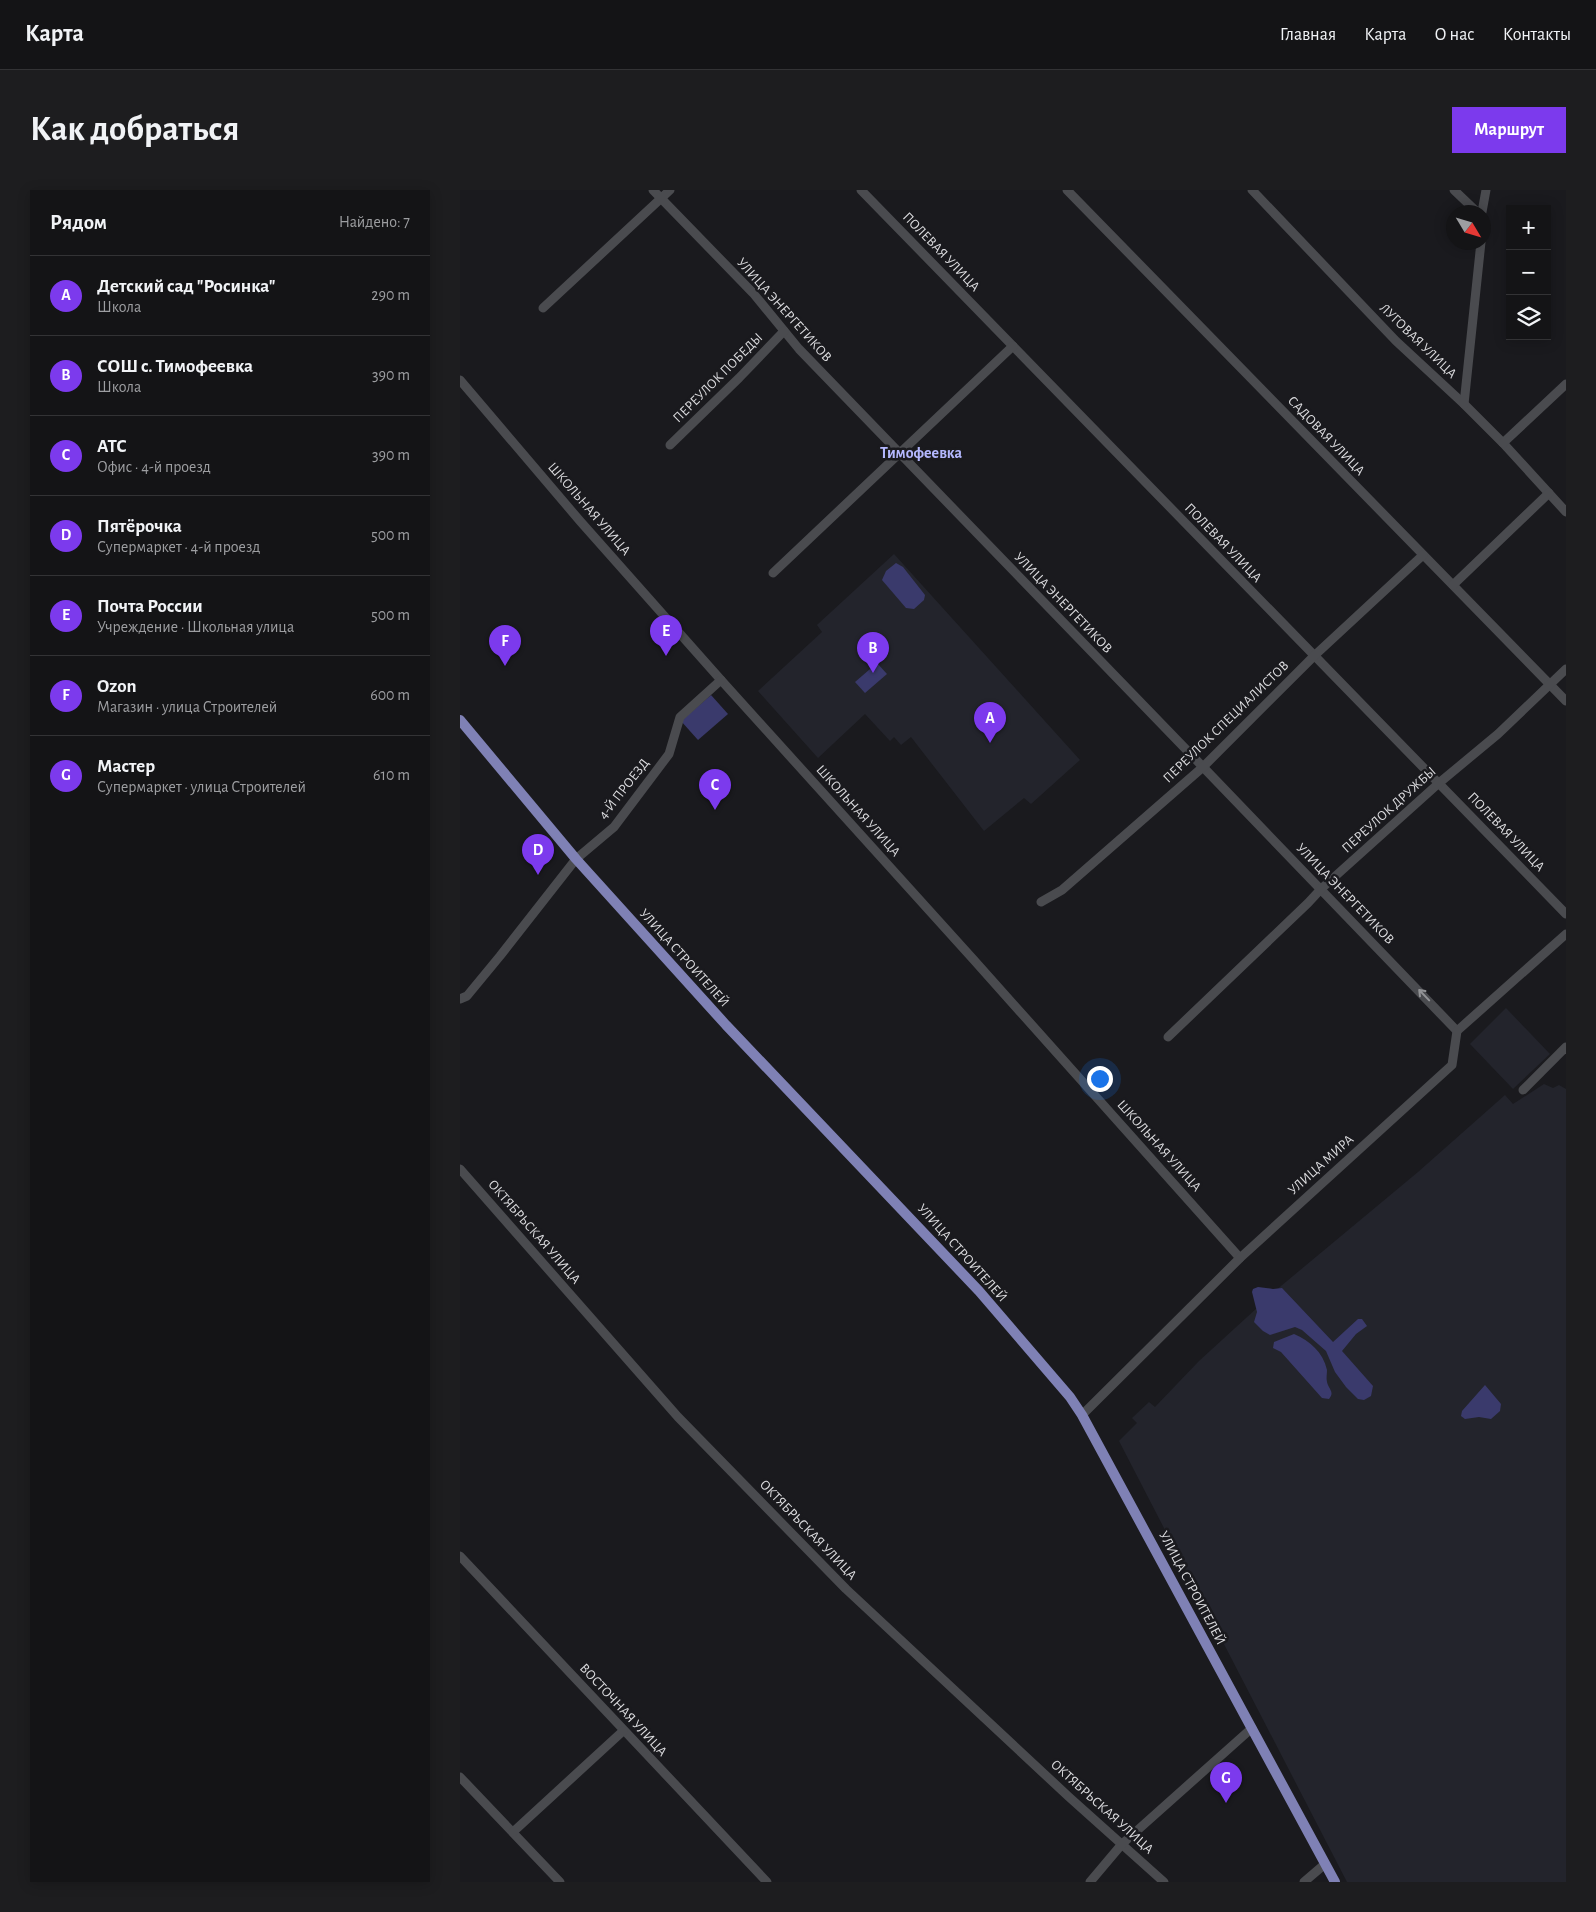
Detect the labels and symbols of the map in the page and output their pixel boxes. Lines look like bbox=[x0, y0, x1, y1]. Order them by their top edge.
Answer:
north arrow bbox=[1446, 205, 1491, 250]
street label: ПОЛЕВАЯ УЛИЦА bbox=[900, 210, 982, 294]
street label: УЛИЦА ЭНЕРГЕТИКОВ bbox=[734, 255, 834, 365]
street label: ЛУГОВАЯ УЛИЦА bbox=[1377, 301, 1459, 381]
street label: ПЕРЕУЛОК ПОБЕДЫ bbox=[671, 331, 765, 425]
street label: САДОВАЯ УЛИЦА bbox=[1285, 394, 1367, 478]
district label: Тимофеевка bbox=[880, 445, 963, 461]
street label: ШКОЛЬНАЯ УЛИЦА bbox=[545, 460, 633, 558]
street label: ПОЛЕВАЯ УЛИЦА bbox=[1182, 501, 1264, 585]
street label: УЛИЦА ЭНЕРГЕТИКОВ bbox=[1011, 550, 1115, 656]
pin: E bbox=[650, 615, 682, 656]
pin: F bbox=[489, 625, 521, 666]
pin: B bbox=[857, 632, 889, 673]
street label: ПЕРЕУЛОК СПЕЦИАЛИСТОВ bbox=[1161, 658, 1292, 786]
pin: A bbox=[974, 702, 1006, 743]
street label: 4-Й ПРОЕЗД bbox=[595, 755, 652, 822]
street label: ШКОЛЬНАЯ УЛИЦА bbox=[813, 763, 903, 859]
street label: ПЕРЕУЛОК ДРУЖБЫ bbox=[1339, 764, 1439, 856]
pin: C bbox=[699, 769, 731, 810]
street label: ПОЛЕВАЯ УЛИЦА bbox=[1465, 790, 1547, 874]
pin: D bbox=[522, 834, 554, 875]
street label: УЛИЦА ЭНЕРГЕТИКОВ bbox=[1293, 841, 1397, 947]
street label: УЛИЦА СТРОИТЕЛЕЙ bbox=[636, 906, 732, 1010]
one-way arrow bbox=[1418, 989, 1430, 1002]
your location bbox=[1087, 1066, 1113, 1092]
street label: ШКОЛЬНАЯ УЛИЦА bbox=[1114, 1098, 1204, 1194]
street label: УЛИЦА МИРА bbox=[1286, 1132, 1356, 1198]
street label: ОКТЯБРЬСКАЯ УЛИЦА bbox=[485, 1177, 583, 1287]
street label: УЛИЦА СТРОИТЕЛЕЙ bbox=[914, 1201, 1010, 1305]
street label: ОКТЯБРЬСКАЯ УЛИЦА bbox=[757, 1477, 859, 1583]
street label: УЛИЦА СТРОИТЕЛЕЙ bbox=[1156, 1528, 1229, 1647]
street label: ВОСТОЧНАЯ УЛИЦА bbox=[577, 1661, 669, 1759]
street label: ОКТЯБРЬСКАЯ УЛИЦА bbox=[1048, 1757, 1156, 1857]
pin: G bbox=[1210, 1762, 1242, 1803]

